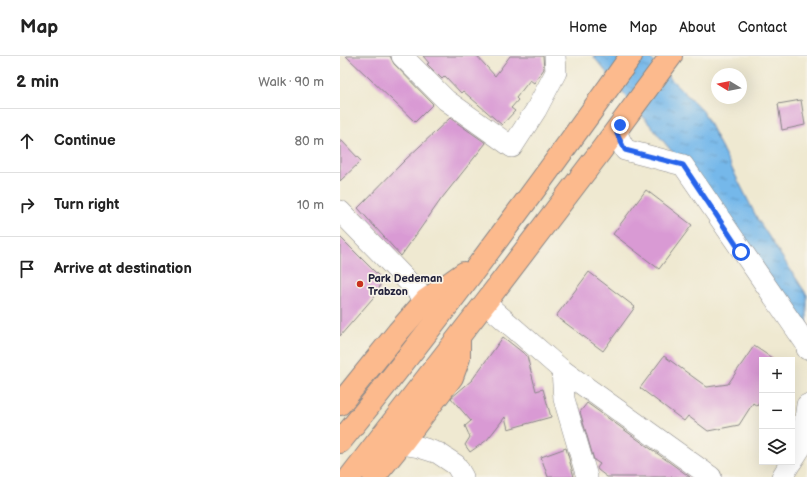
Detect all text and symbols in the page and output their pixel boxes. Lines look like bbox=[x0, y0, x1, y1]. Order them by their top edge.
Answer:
text: Map bbox=[20, 16, 58, 39]
text: Home bbox=[569, 19, 607, 36]
text: Map bbox=[629, 19, 657, 36]
text: About bbox=[679, 19, 716, 36]
text: Contact bbox=[738, 19, 787, 36]
north arrow bbox=[711, 68, 747, 104]
text: 2 min bbox=[16, 72, 59, 92]
text: Walk · 90 m bbox=[258, 74, 324, 90]
route end bbox=[611, 116, 629, 134]
icon: ahead bbox=[16, 130, 38, 152]
text: Continue bbox=[54, 131, 116, 150]
text: 80 m bbox=[295, 133, 324, 149]
icon: right bbox=[16, 194, 38, 216]
text: Turn right bbox=[54, 195, 119, 214]
text: 10 m bbox=[297, 197, 324, 213]
route start bbox=[732, 243, 750, 261]
icon: arrive bbox=[16, 258, 38, 280]
text: Arrive at destination bbox=[54, 259, 192, 278]
place label: Park Dedeman Trabzon bbox=[368, 272, 442, 298]
marker: Park Dedeman Trabzon bbox=[355, 279, 365, 289]
map controls bbox=[759, 357, 795, 465]
button: + bbox=[759, 357, 795, 393]
button: − bbox=[759, 393, 795, 429]
button: layers bbox=[759, 429, 795, 465]

